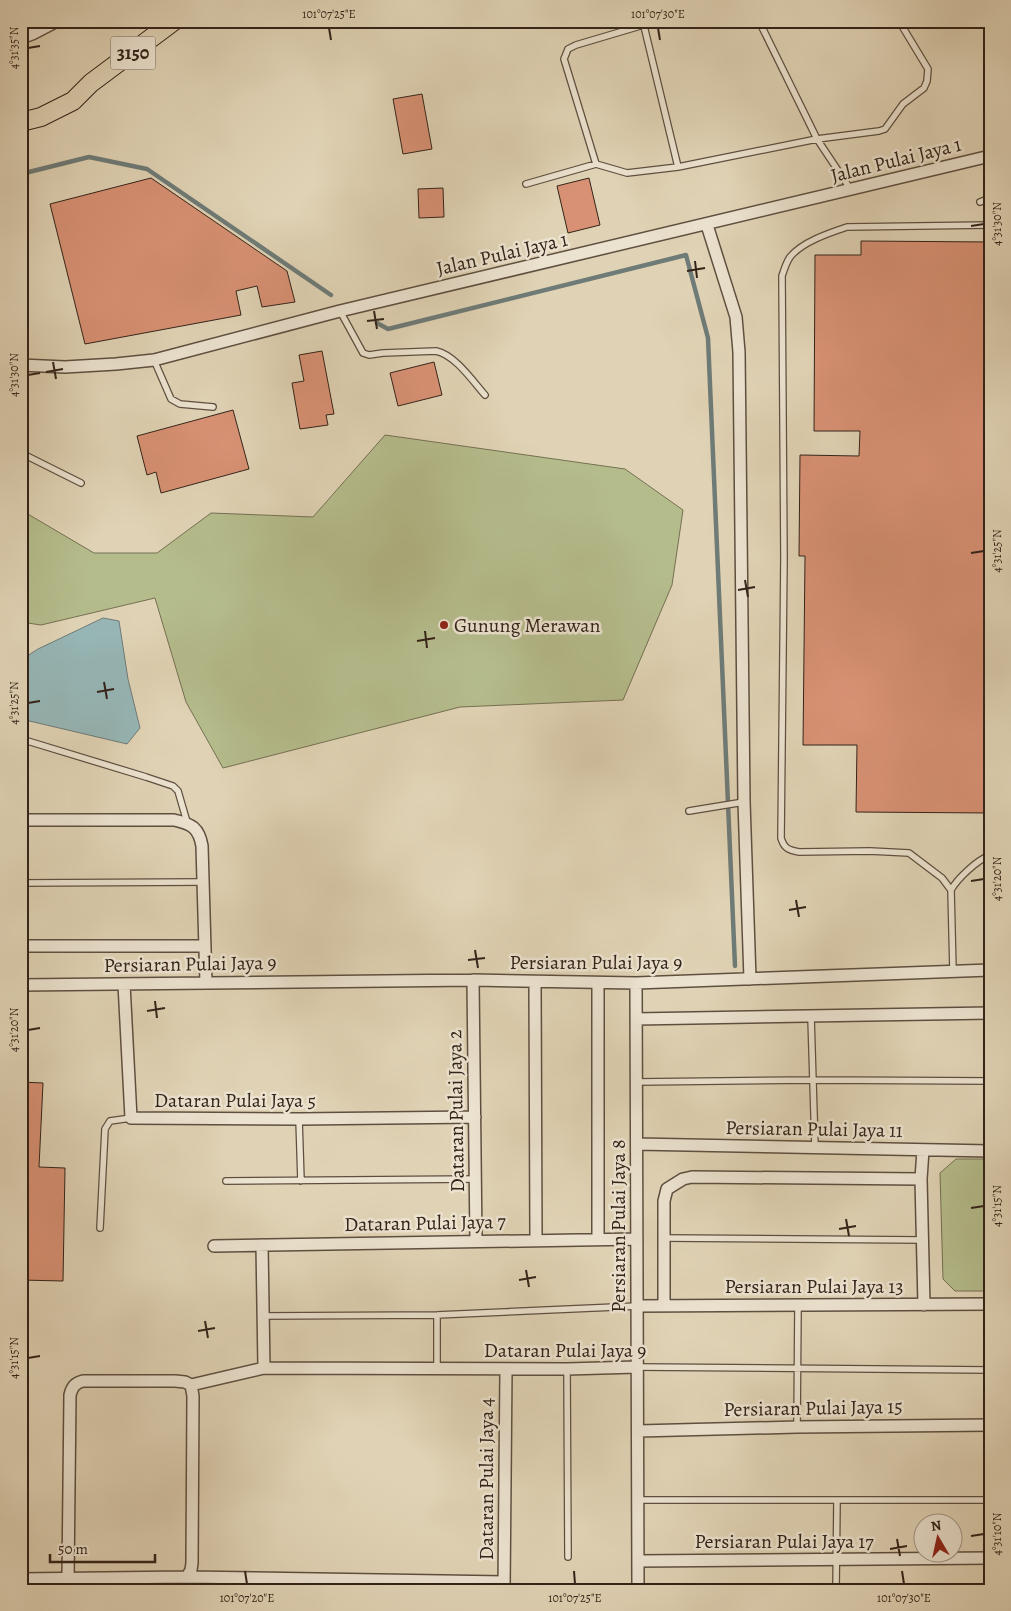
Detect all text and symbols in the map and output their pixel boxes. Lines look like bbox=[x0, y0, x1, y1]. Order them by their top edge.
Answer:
text: 101°07'25"E bbox=[302, 6, 356, 22]
text: 101°07'30"E bbox=[631, 6, 685, 22]
text: 4°31'35"N bbox=[6, 26, 22, 69]
road number: 3150 bbox=[110, 36, 156, 70]
street label: Jalan Pulai Jaya 1 bbox=[828, 131, 964, 189]
text: 4°31'30"N bbox=[989, 202, 1005, 246]
street label: Jalan Pulai Jaya 1 bbox=[434, 226, 570, 282]
text: 4°31'30"N bbox=[6, 353, 22, 397]
text: 4°31'25"N bbox=[989, 529, 1005, 573]
place label: Gunung Merawan bbox=[454, 612, 600, 639]
marker: Gunung Merawan bbox=[438, 619, 450, 631]
text: 4°31'25"N bbox=[6, 681, 22, 725]
text: 4°31'20"N bbox=[989, 856, 1005, 901]
street label: Persiaran Pulai Jaya 9 bbox=[103, 949, 277, 979]
street label: Persiaran Pulai Jaya 9 bbox=[510, 949, 682, 976]
text: 4°31'20"N bbox=[6, 1007, 22, 1052]
street label: Dataran Pulai Jaya 2 bbox=[441, 1029, 471, 1193]
street label: Dataran Pulai Jaya 5 bbox=[154, 1087, 316, 1114]
street label: Persiaran Pulai Jaya 11 bbox=[725, 1114, 903, 1144]
street label: Persiaran Pulai Jaya 8 bbox=[605, 1139, 632, 1313]
text: 4°31'15"N bbox=[989, 1185, 1005, 1227]
street label: Dataran Pulai Jaya 7 bbox=[344, 1208, 507, 1238]
street label: Persiaran Pulai Jaya 13 bbox=[725, 1273, 904, 1300]
text: 4°31'15"N bbox=[6, 1337, 22, 1379]
street label: Dataran Pulai Jaya 9 bbox=[484, 1337, 646, 1364]
street label: Persiaran Pulai Jaya 15 bbox=[723, 1393, 903, 1423]
street label: Dataran Pulai Jaya 4 bbox=[473, 1398, 500, 1560]
text: 4°31'10"N bbox=[989, 1512, 1005, 1555]
north arrow bbox=[914, 1514, 964, 1564]
text: N bbox=[930, 1515, 943, 1536]
street label: Persiaran Pulai Jaya 17 bbox=[694, 1528, 874, 1555]
scale bar bbox=[50, 1531, 155, 1563]
text: 50 m bbox=[58, 1539, 88, 1559]
text: 101°07'20"E bbox=[220, 1590, 274, 1606]
text: 101°07'25"E bbox=[548, 1590, 602, 1606]
text: 101°07'30"E bbox=[877, 1590, 931, 1606]

